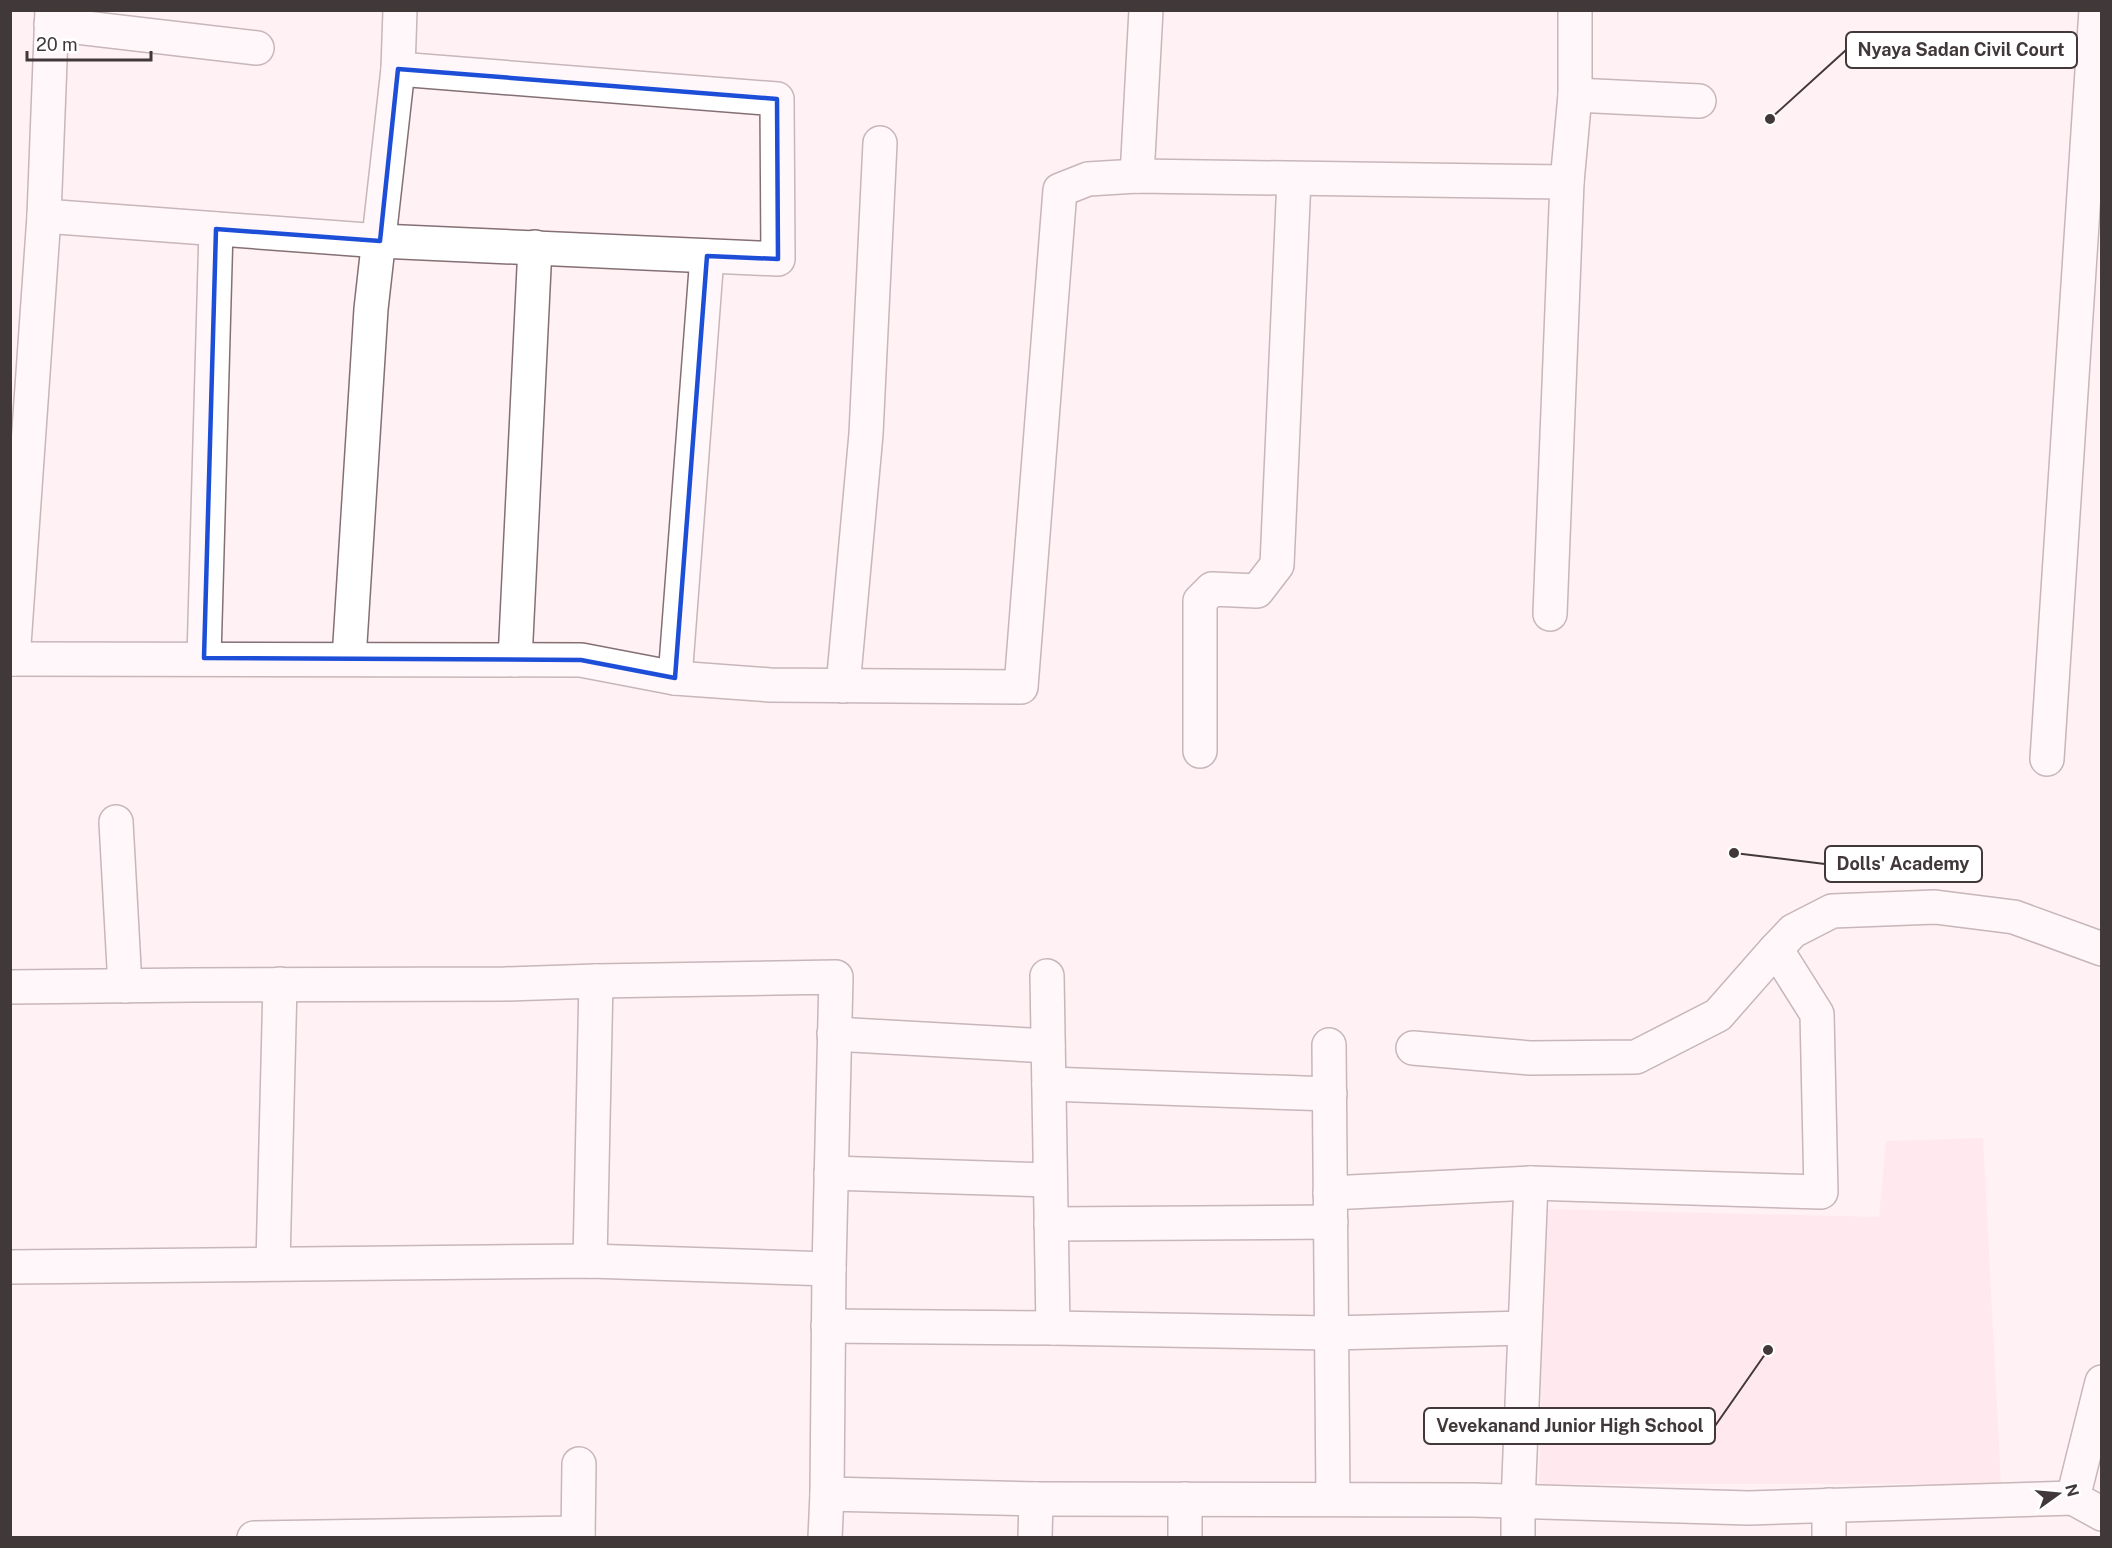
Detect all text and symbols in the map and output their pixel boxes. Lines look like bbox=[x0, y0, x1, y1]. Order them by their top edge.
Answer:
scale bar bbox=[27, 24, 152, 62]
callout: Nyaya Sadan Civil Court bbox=[1846, 32, 2077, 68]
text: 20 m bbox=[36, 34, 78, 55]
text: Nyaya Sadan Civil Court bbox=[1857, 39, 2065, 60]
callout: Dolls' Academy bbox=[1825, 846, 1982, 882]
text: Dolls' Academy bbox=[1837, 853, 1969, 874]
callout: Vevekanand Junior High School bbox=[1424, 1408, 1715, 1444]
text: Vevekanand Junior High School bbox=[1436, 1415, 1704, 1436]
north arrow bbox=[2028, 1464, 2088, 1524]
text: N bbox=[2061, 1482, 2083, 1499]

